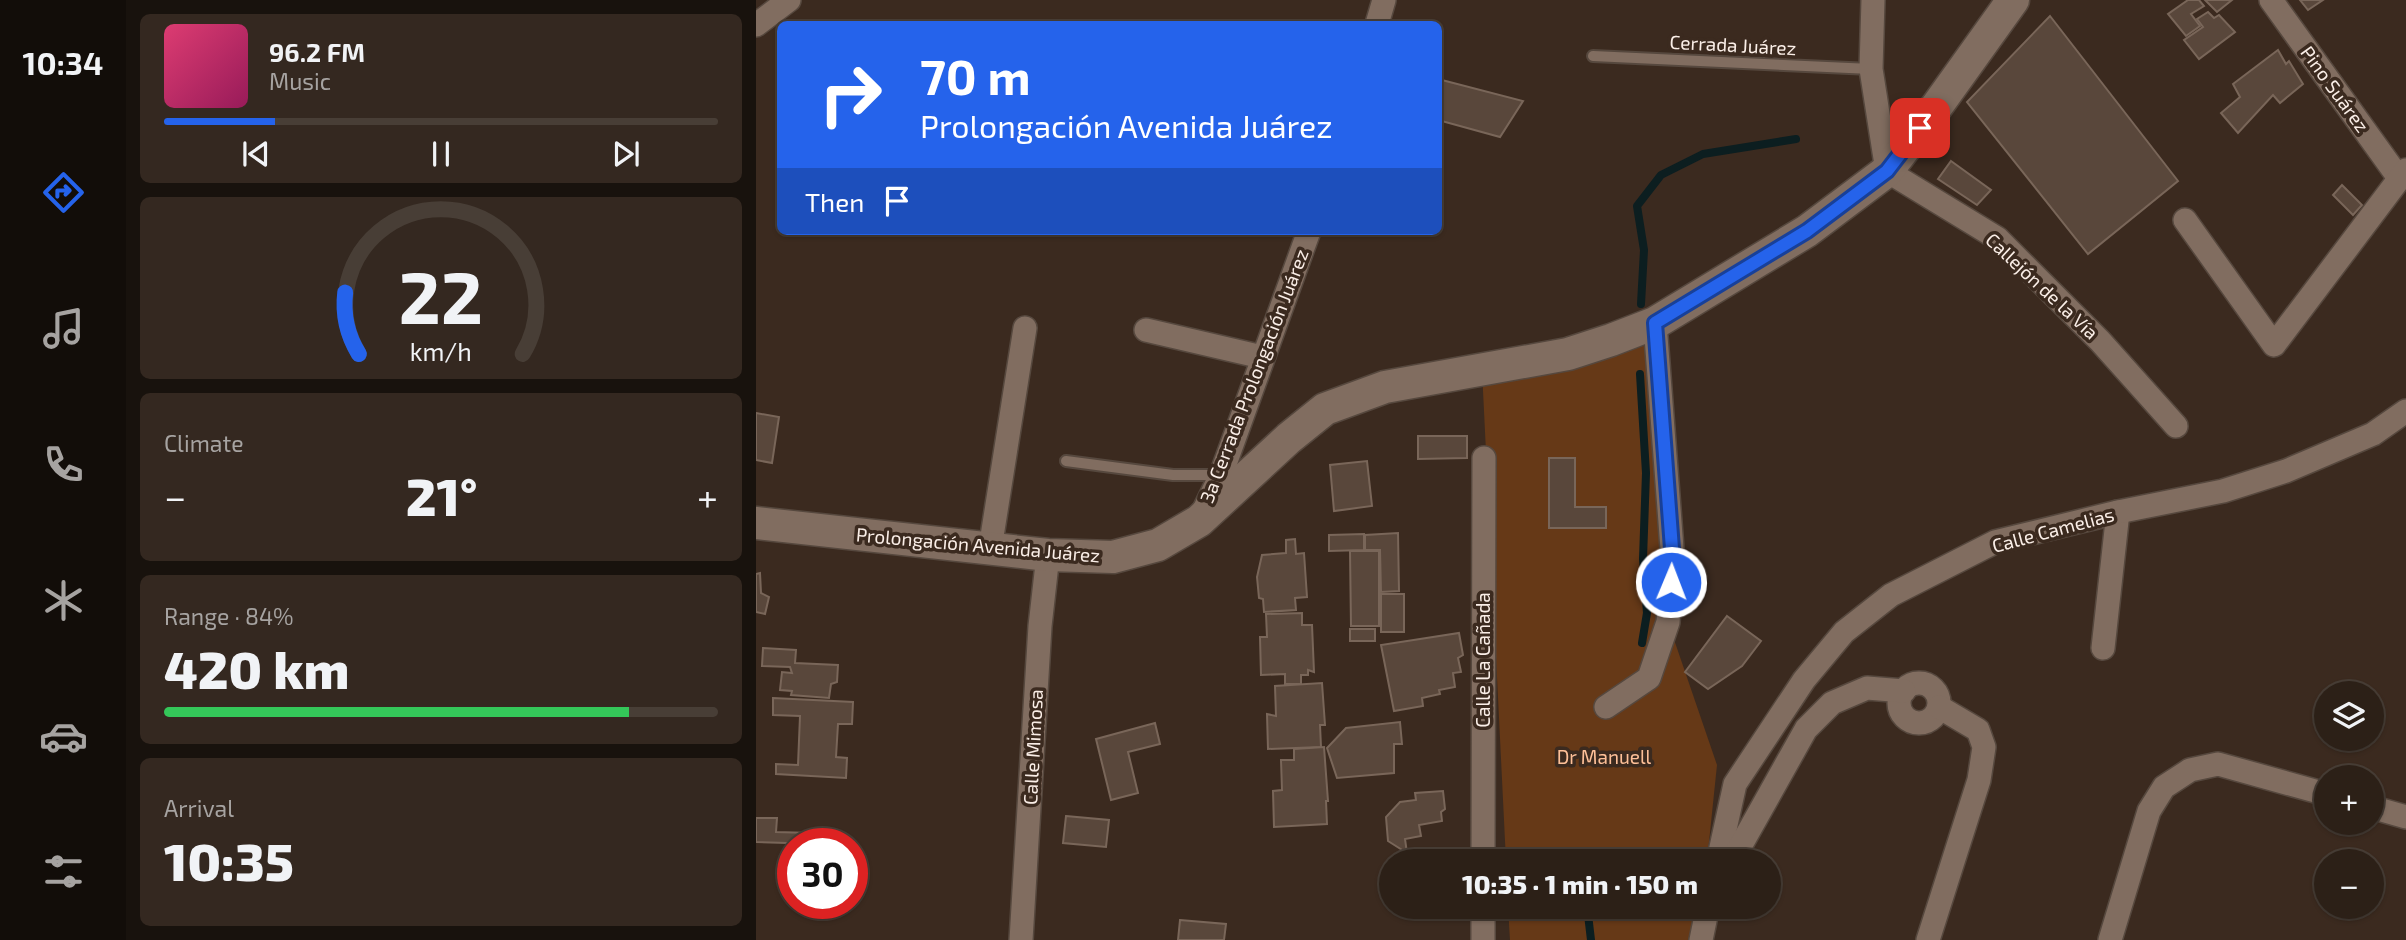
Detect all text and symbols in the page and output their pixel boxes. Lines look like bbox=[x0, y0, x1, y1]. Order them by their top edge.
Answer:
street label: Cerrada Juárez bbox=[1669, 30, 1797, 59]
text: 96.2 FM bbox=[269, 36, 365, 67]
street label: Pino Suárez bbox=[2296, 41, 2374, 136]
text: 10:34 bbox=[23, 43, 103, 81]
text: 70 m bbox=[920, 46, 1031, 105]
icon: right bbox=[805, 49, 896, 140]
text: Music bbox=[269, 67, 331, 95]
pin bbox=[1890, 98, 1950, 158]
text: Prolongación Avenida Juárez bbox=[920, 106, 1332, 144]
icon: arrive bbox=[1901, 109, 1939, 147]
icon: previous bbox=[237, 135, 275, 173]
icon: pause bbox=[422, 135, 460, 173]
icon: next bbox=[607, 135, 645, 173]
icon: directions bbox=[39, 168, 88, 217]
icon: arrive bbox=[878, 182, 916, 220]
text: Then bbox=[805, 186, 864, 217]
street label: Callejón de la Vía bbox=[1981, 228, 2103, 344]
street label: 3a Cerrada Prolongación Juárez bbox=[1194, 246, 1313, 506]
text: 22 bbox=[399, 251, 483, 339]
icon: music bbox=[39, 304, 88, 353]
text: km/h bbox=[410, 335, 472, 365]
text: Climate bbox=[164, 429, 244, 457]
icon: phone bbox=[39, 440, 88, 489]
text: 21° bbox=[406, 464, 477, 526]
text: − bbox=[164, 473, 186, 519]
text: + bbox=[697, 473, 718, 519]
street label: Calle Camelias bbox=[1989, 502, 2116, 557]
street label: Prolongación Avenida Juárez bbox=[855, 522, 1101, 567]
position arrow bbox=[1634, 545, 1708, 619]
icon: climate bbox=[39, 576, 88, 625]
street label: Calle La Cañada bbox=[1471, 592, 1494, 728]
text: Range · 84% bbox=[164, 602, 294, 630]
text: 420 km bbox=[164, 637, 350, 699]
map controls bbox=[2314, 681, 2384, 919]
button: layers bbox=[2314, 681, 2384, 751]
street label: Calle Mimosa bbox=[1018, 689, 1047, 805]
icon: car bbox=[39, 712, 88, 761]
park label: Dr Manuell bbox=[1557, 745, 1652, 768]
button: + bbox=[2314, 765, 2384, 835]
text: Arrival bbox=[164, 794, 234, 822]
speed limit sign: 30 bbox=[777, 828, 868, 919]
text: 10:35 bbox=[164, 829, 294, 891]
icon: filters bbox=[39, 847, 88, 896]
button: − bbox=[2314, 849, 2384, 919]
text: 10:35 · 1 min · 150 m bbox=[1462, 868, 1698, 899]

